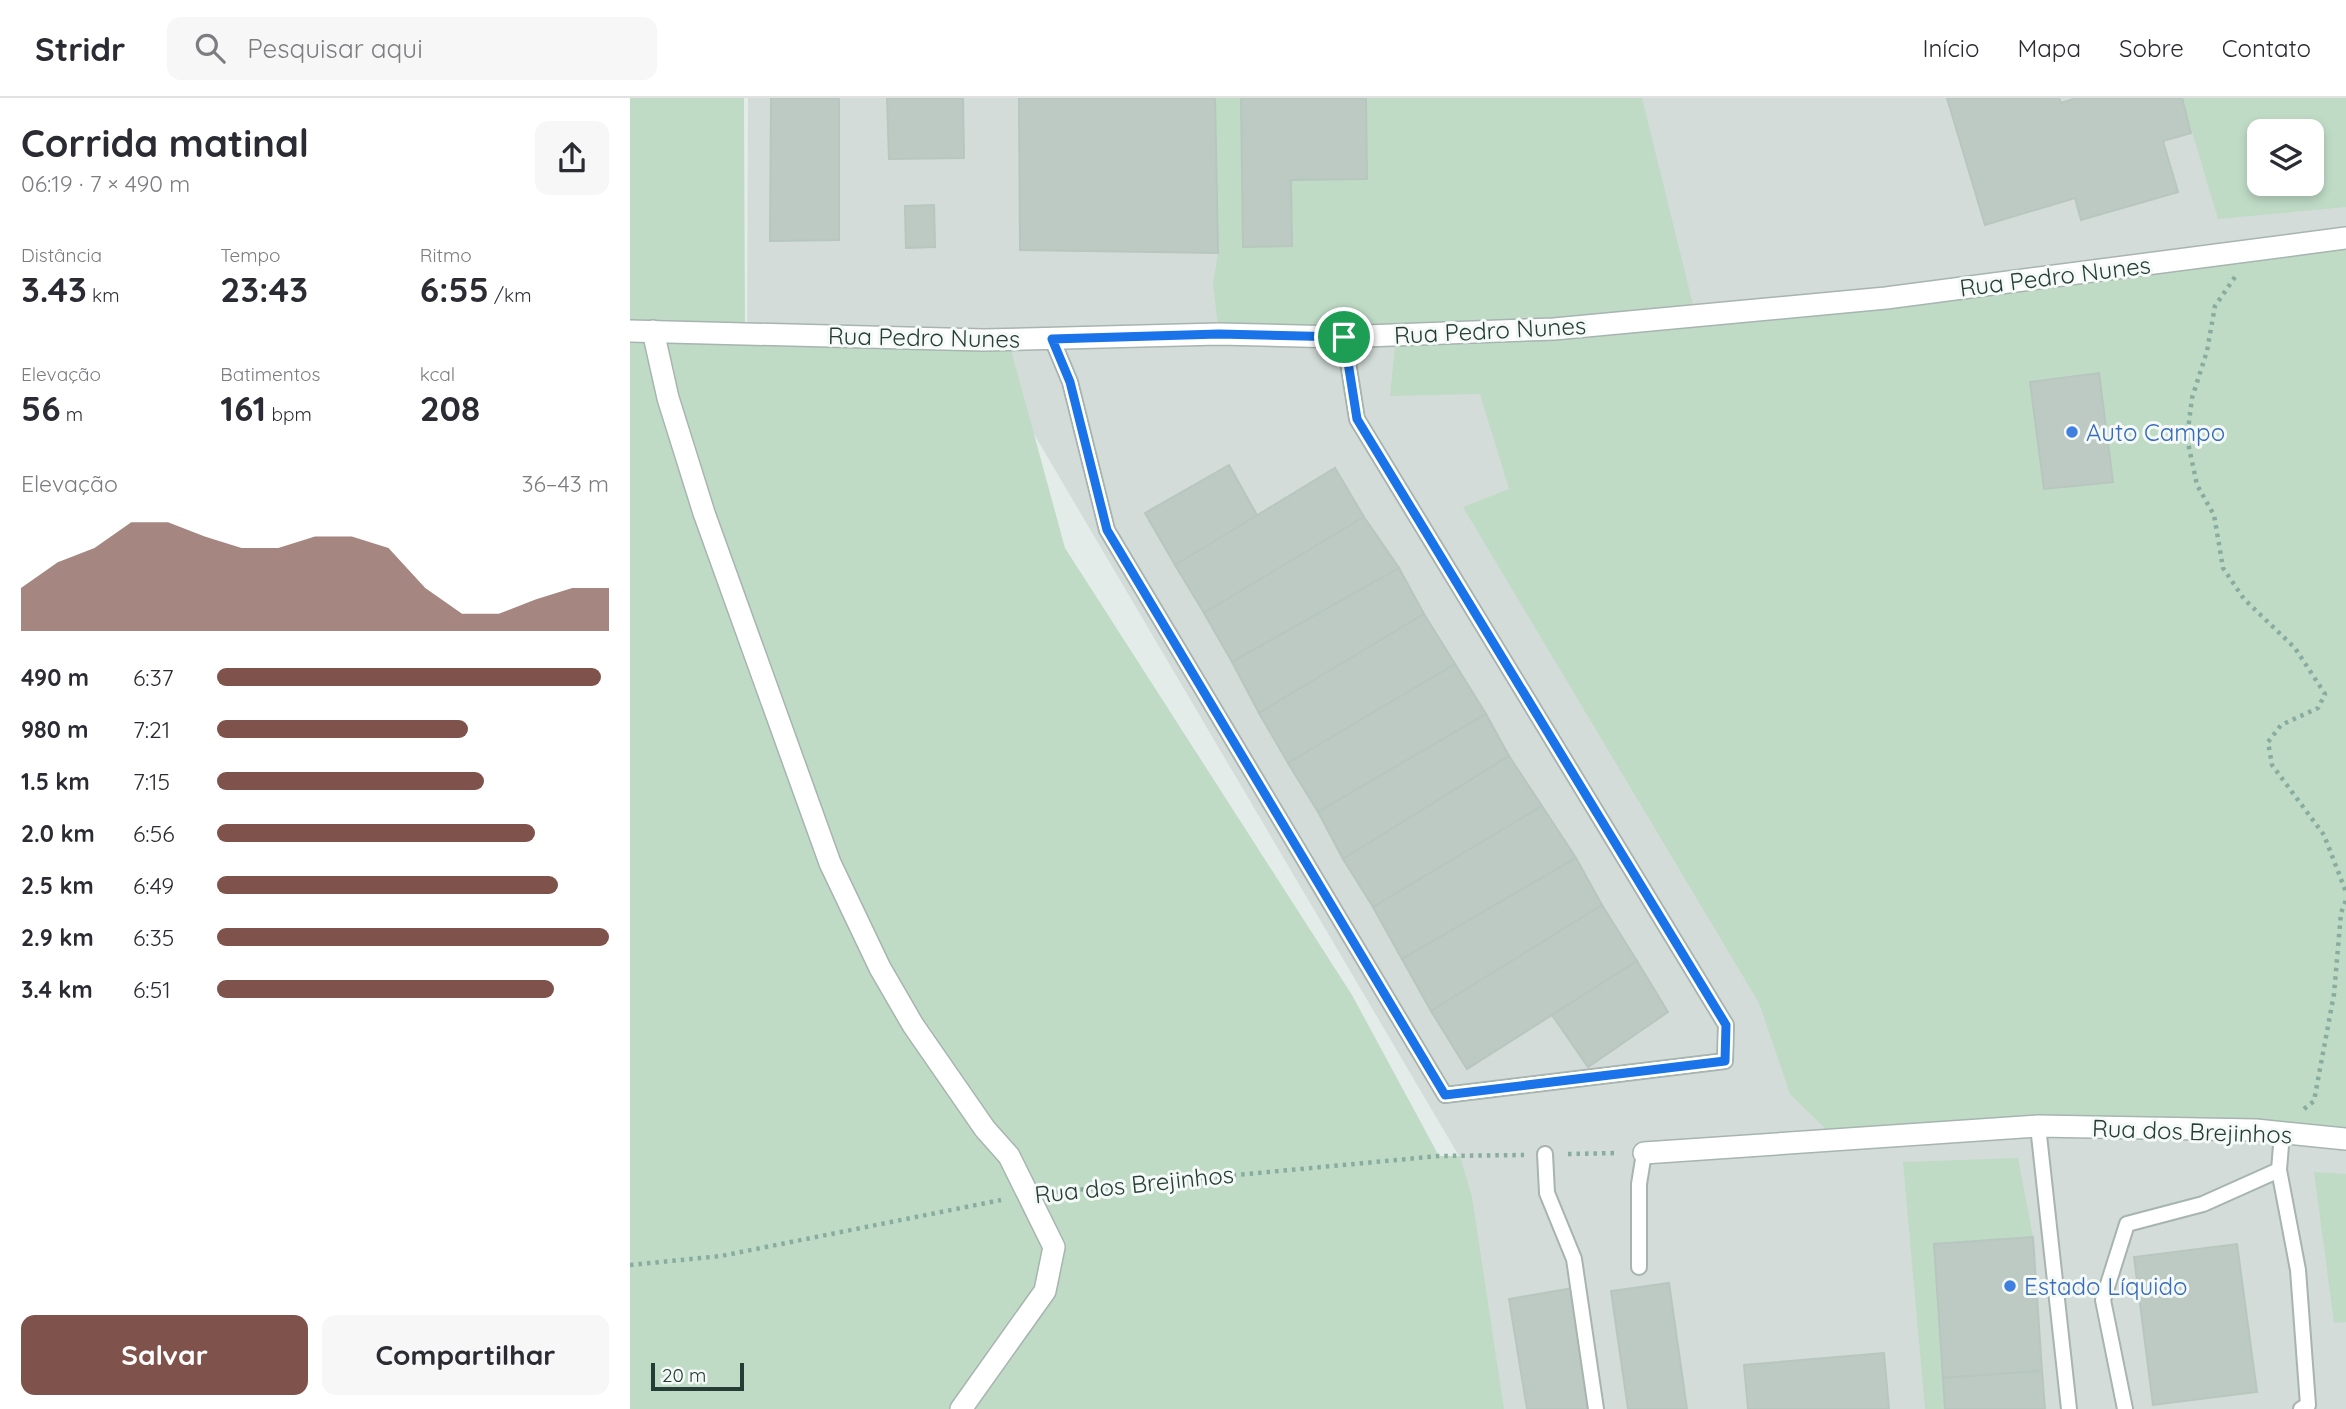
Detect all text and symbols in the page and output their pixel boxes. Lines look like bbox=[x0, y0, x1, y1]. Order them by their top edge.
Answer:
search box bbox=[167, 17, 657, 80]
text: Stridr bbox=[35, 28, 125, 69]
icon: search bbox=[191, 29, 229, 67]
text: Pesquisar aqui bbox=[247, 32, 423, 65]
text: Início bbox=[1922, 33, 1979, 63]
text: Mapa bbox=[2017, 33, 2081, 63]
text: Sobre bbox=[2119, 33, 2184, 63]
text: Contato bbox=[2222, 33, 2311, 63]
text: Corrida matinal bbox=[21, 119, 309, 167]
map controls bbox=[2247, 119, 2324, 196]
button: layers bbox=[2247, 119, 2324, 196]
button: share bbox=[535, 121, 609, 195]
text: 06:19 · 7 × 490 m bbox=[21, 169, 190, 198]
text: Distância bbox=[21, 243, 102, 267]
text: Tempo bbox=[220, 243, 281, 267]
text: Ritmo bbox=[420, 243, 472, 267]
street label: Rua Pedro Nunes bbox=[1958, 249, 2152, 303]
text: 3.43 bbox=[21, 267, 87, 311]
text: 23:43 bbox=[220, 267, 308, 311]
text: 6:55 bbox=[420, 267, 489, 311]
text: km bbox=[87, 283, 120, 307]
text: /km bbox=[489, 283, 532, 307]
pin bbox=[1314, 307, 1374, 367]
street label: Rua Pedro Nunes bbox=[1393, 310, 1587, 350]
icon: arrive bbox=[1325, 318, 1363, 356]
street label: Rua Pedro Nunes bbox=[828, 320, 1020, 354]
text: Elevação bbox=[21, 362, 101, 386]
text: Batimentos bbox=[220, 362, 321, 386]
text: kcal bbox=[420, 362, 455, 386]
text: 56 bbox=[21, 386, 61, 430]
text: 161 bbox=[220, 386, 266, 430]
text: 208 bbox=[420, 386, 480, 430]
text: m bbox=[61, 402, 83, 426]
text: bpm bbox=[266, 402, 312, 426]
place label: Auto Campo bbox=[2086, 417, 2225, 447]
marker: Auto Campo bbox=[2064, 424, 2080, 440]
text: Elevação bbox=[21, 469, 118, 498]
text: 36–43 m bbox=[521, 469, 609, 498]
text: 490 m bbox=[21, 663, 89, 692]
text: 6:37 bbox=[133, 663, 174, 692]
text: 980 m bbox=[21, 715, 88, 744]
text: 7:21 bbox=[133, 715, 170, 744]
text: 1.5 km bbox=[21, 767, 90, 796]
text: 7:15 bbox=[133, 767, 170, 796]
text: 2.0 km bbox=[21, 819, 95, 848]
text: 6:56 bbox=[133, 819, 175, 848]
text: 2.5 km bbox=[21, 871, 94, 900]
text: 6:49 bbox=[133, 871, 174, 900]
text: 2.9 km bbox=[21, 923, 94, 952]
text: 6:35 bbox=[133, 923, 174, 952]
text: 3.4 km bbox=[21, 975, 93, 1004]
text: 6:51 bbox=[133, 975, 171, 1004]
street label: Rua dos Brejinhos bbox=[2091, 1113, 2293, 1149]
street label: Rua dos Brejinhos bbox=[1033, 1159, 1235, 1209]
place label: Estado Líquido bbox=[2024, 1271, 2187, 1301]
marker: Estado Líquido bbox=[2002, 1278, 2018, 1294]
button: Salvar bbox=[21, 1315, 308, 1395]
button: Compartilhar bbox=[322, 1315, 609, 1395]
scale bar bbox=[651, 1360, 744, 1392]
text: 20 m bbox=[662, 1363, 706, 1387]

